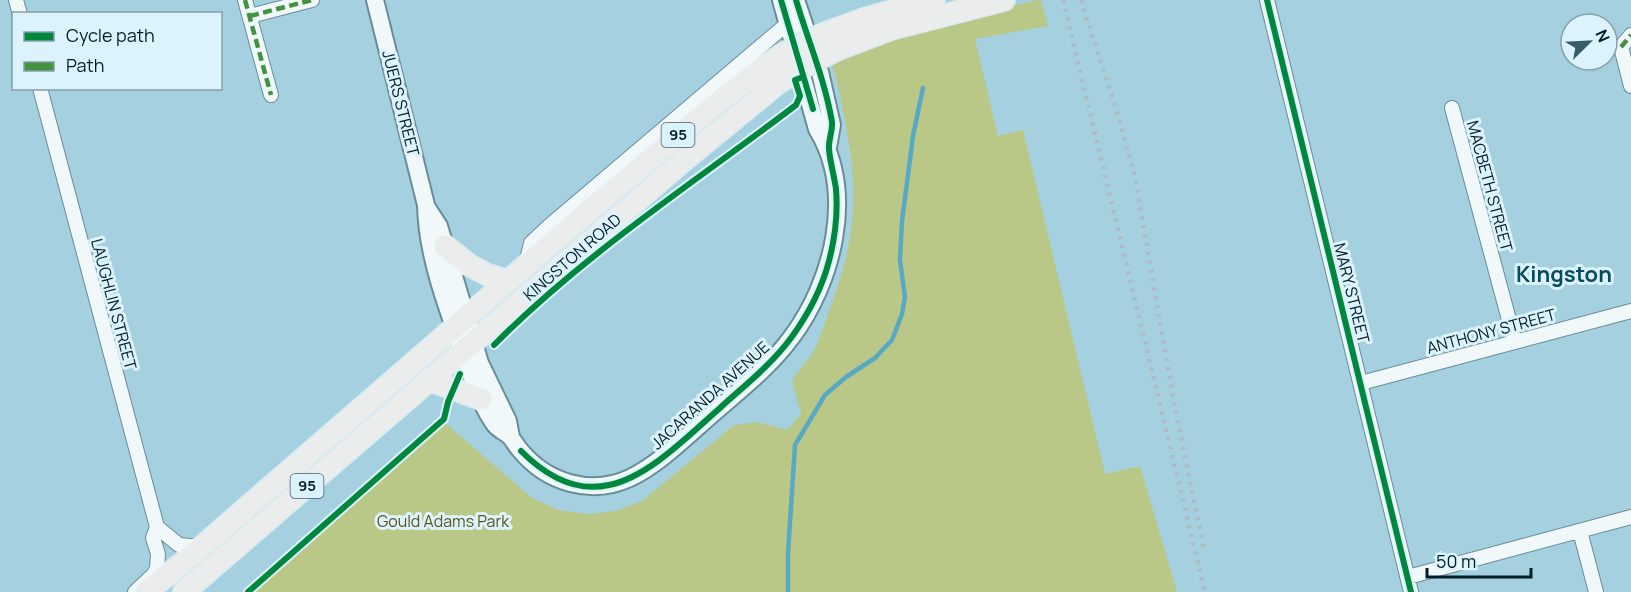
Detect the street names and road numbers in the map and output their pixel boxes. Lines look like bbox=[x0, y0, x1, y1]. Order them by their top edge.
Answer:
street label: JUERS STREET bbox=[377, 48, 425, 159]
street label: MACBETH STREET bbox=[1462, 118, 1518, 254]
road number: 95 bbox=[662, 123, 694, 147]
street label: KINGSTON ROAD bbox=[518, 208, 626, 306]
street label: LAUGHLIN STREET bbox=[86, 236, 142, 372]
street label: MARY STREET bbox=[1329, 241, 1375, 346]
street label: ANTHONY STREET bbox=[1424, 303, 1558, 359]
street label: JACARANDA AVENUE bbox=[646, 336, 774, 454]
road number: 95 bbox=[290, 474, 324, 498]

